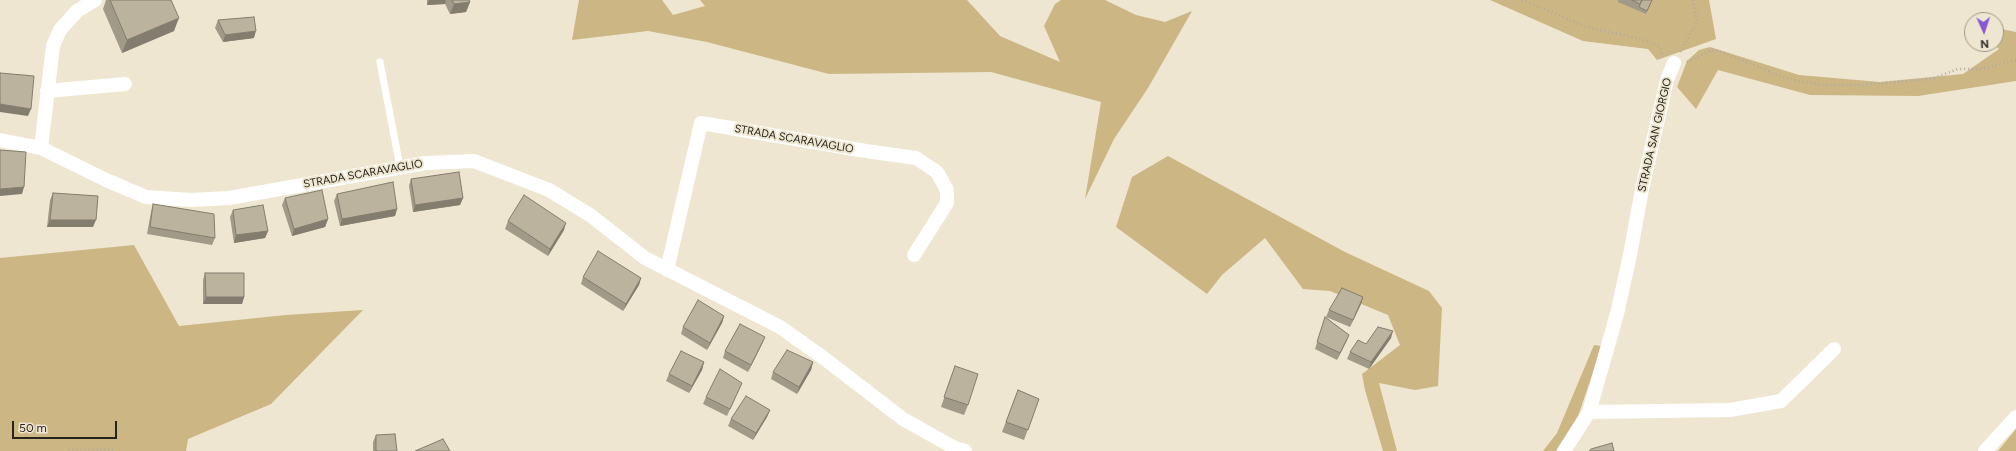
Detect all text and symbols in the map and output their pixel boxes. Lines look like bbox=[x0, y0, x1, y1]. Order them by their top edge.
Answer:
north arrow bbox=[1964, 12, 2004, 52]
text: N bbox=[1980, 37, 1989, 50]
street label: STRADA SAN GIORGIO bbox=[1635, 77, 1675, 193]
street label: STRADA SCARAVAGLIO bbox=[733, 122, 855, 156]
street label: STRADA SCARAVAGLIO bbox=[302, 157, 424, 191]
scale bar bbox=[14, 413, 119, 439]
text: 50 m bbox=[19, 421, 47, 435]

